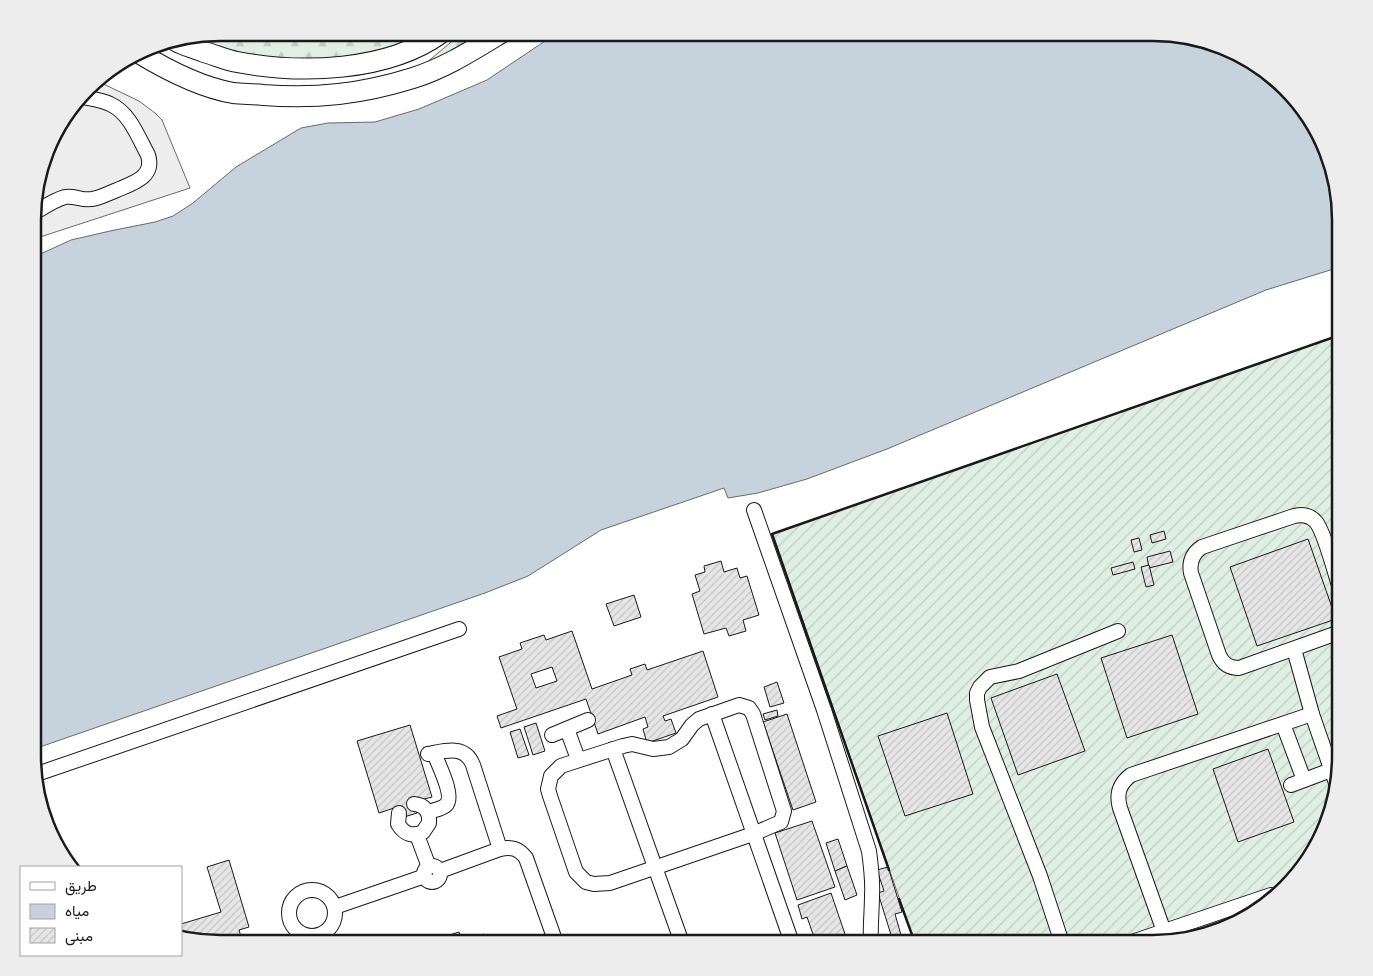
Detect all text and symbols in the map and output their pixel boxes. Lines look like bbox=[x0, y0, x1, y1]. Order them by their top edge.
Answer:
legend bbox=[20, 866, 182, 956]
text: طريق bbox=[65, 877, 97, 896]
text: مياه bbox=[65, 902, 89, 920]
text: مبنى bbox=[65, 927, 93, 946]

